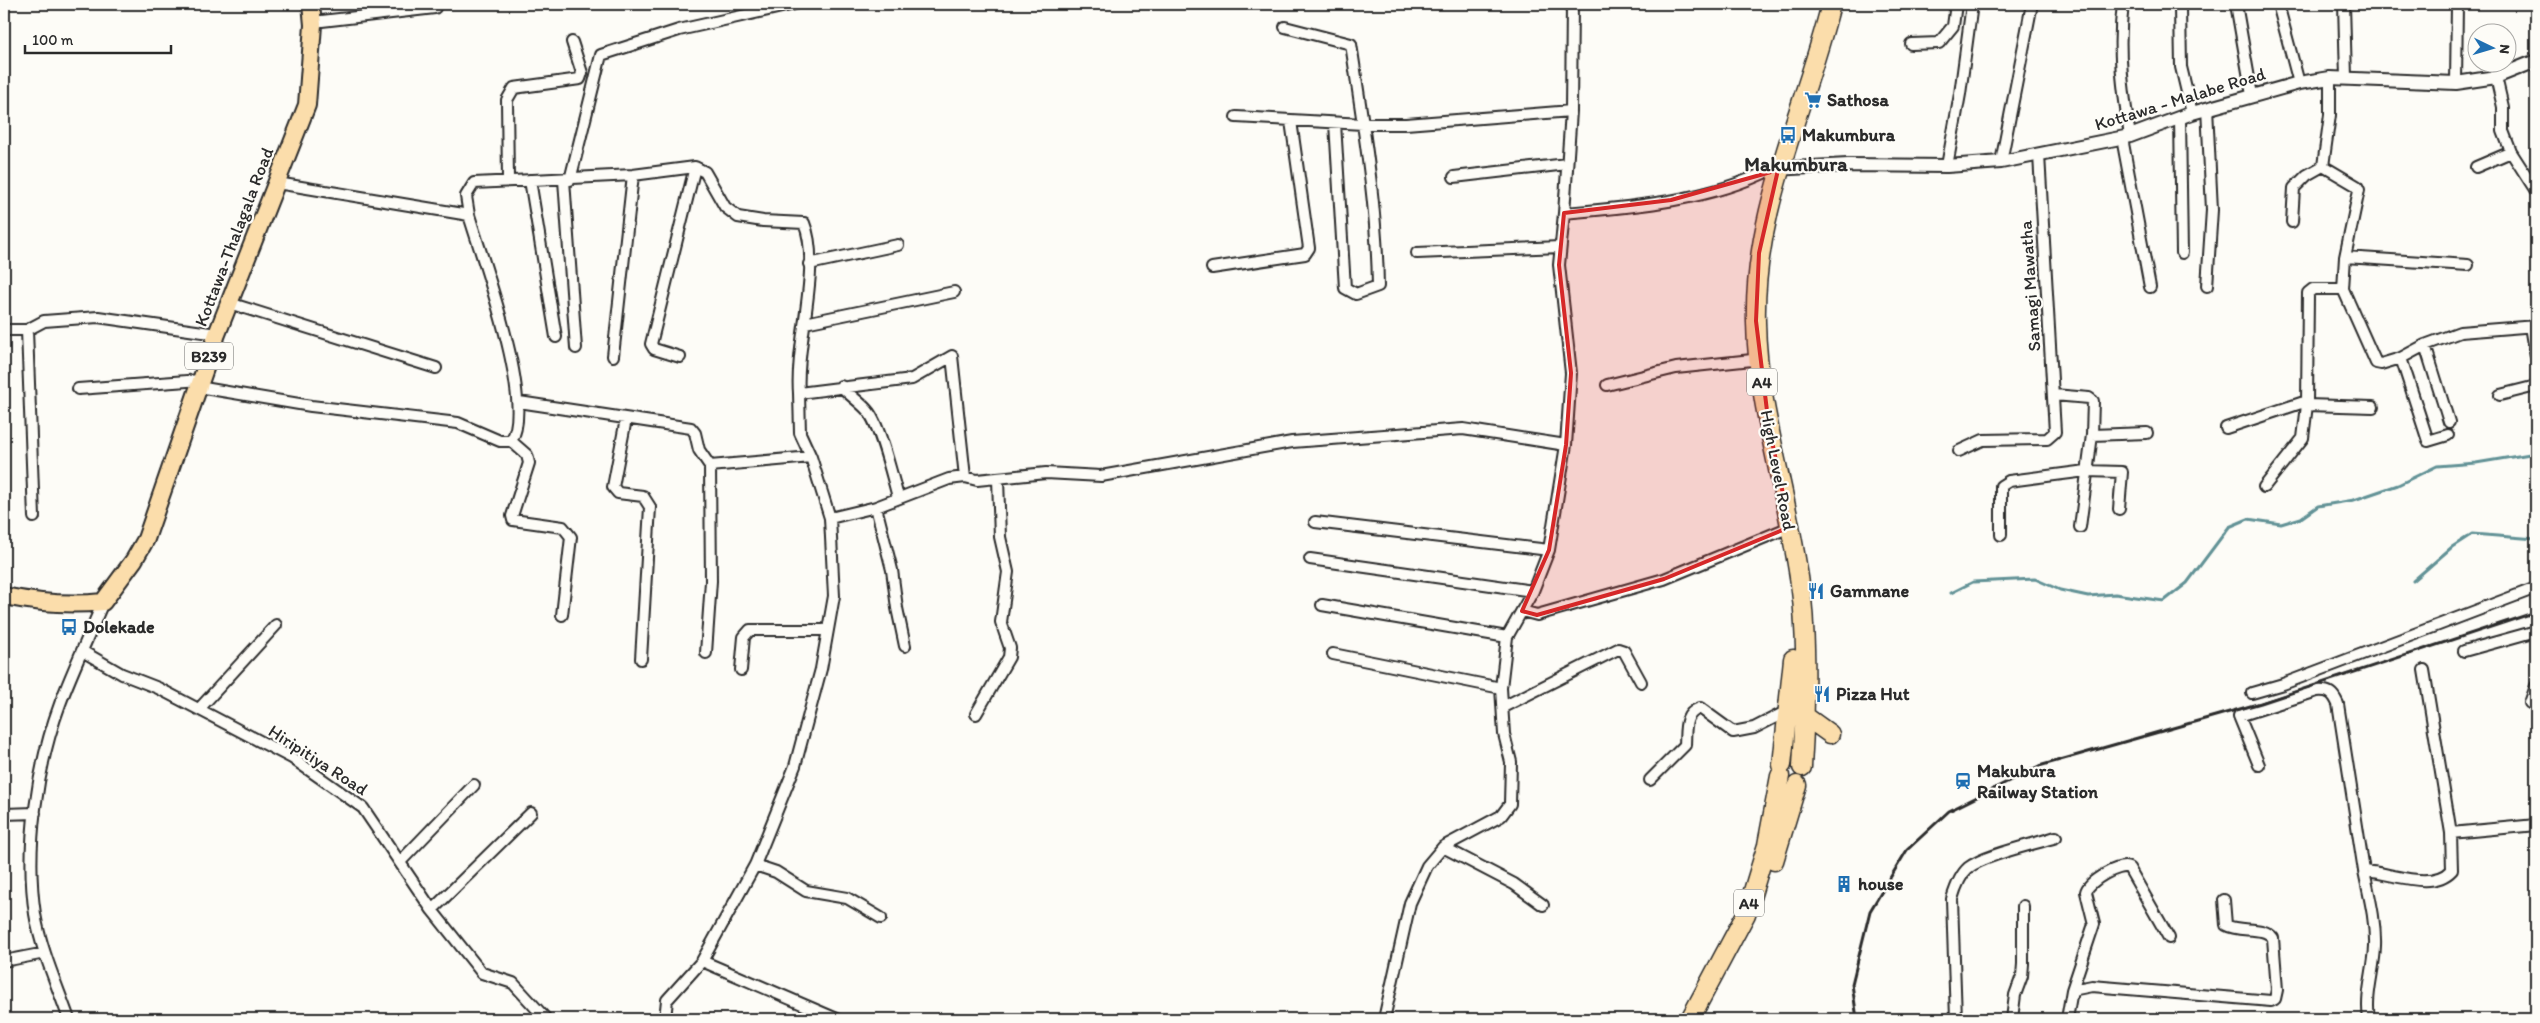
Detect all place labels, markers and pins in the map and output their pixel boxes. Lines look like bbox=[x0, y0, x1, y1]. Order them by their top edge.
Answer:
place label: Sathosa bbox=[1827, 89, 1890, 111]
supermarket icon: Sathosa bbox=[1803, 90, 1823, 110]
place label: Makumbura bbox=[1802, 124, 1896, 146]
bus stop icon: Makumbura bbox=[1778, 125, 1798, 145]
place label: Gammane bbox=[1830, 580, 1909, 602]
restaurant icon: Gammane bbox=[1806, 581, 1826, 601]
place label: Dolekade bbox=[83, 616, 155, 638]
bus stop icon: Dolekade bbox=[59, 617, 79, 637]
place label: Pizza Hut bbox=[1836, 683, 1910, 705]
restaurant icon: Pizza Hut bbox=[1812, 684, 1832, 704]
place label: Makubura Railway Station bbox=[1977, 760, 2099, 803]
station icon: Makubura Railway Station bbox=[1953, 771, 1973, 791]
place label: house bbox=[1858, 873, 1904, 895]
building icon: house bbox=[1834, 874, 1854, 894]

